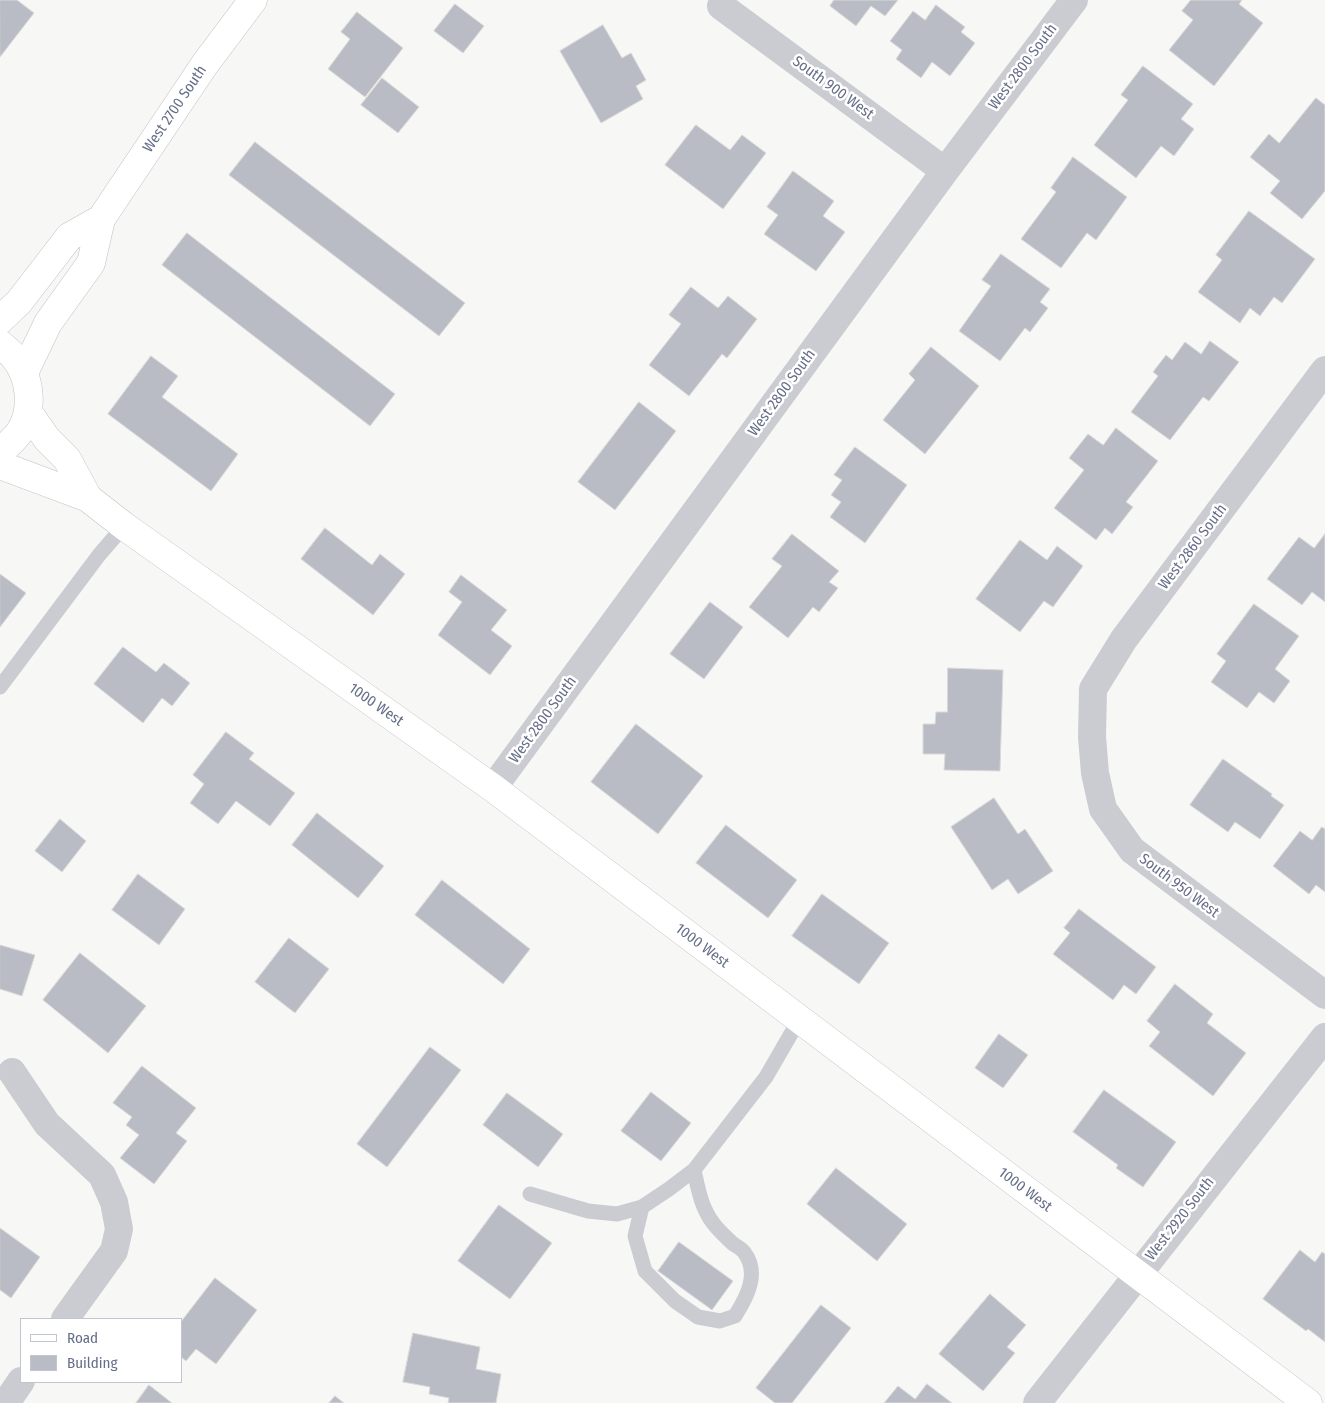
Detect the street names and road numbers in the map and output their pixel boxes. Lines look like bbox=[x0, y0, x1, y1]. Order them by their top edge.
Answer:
street label: West 2800 South bbox=[985, 21, 1061, 113]
street label: South 900 West bbox=[789, 53, 877, 123]
street label: West 2700 South bbox=[139, 62, 211, 156]
street label: West 2800 South bbox=[745, 346, 819, 440]
street label: West 2860 South bbox=[1155, 501, 1231, 593]
street label: West 2800 South bbox=[506, 673, 580, 767]
street label: 1000 West bbox=[345, 680, 407, 730]
street label: South 950 West bbox=[1136, 850, 1222, 922]
street label: 1000 West bbox=[672, 920, 732, 972]
street label: 1000 West bbox=[995, 1164, 1055, 1216]
street label: West 2920 South bbox=[1142, 1174, 1218, 1264]

